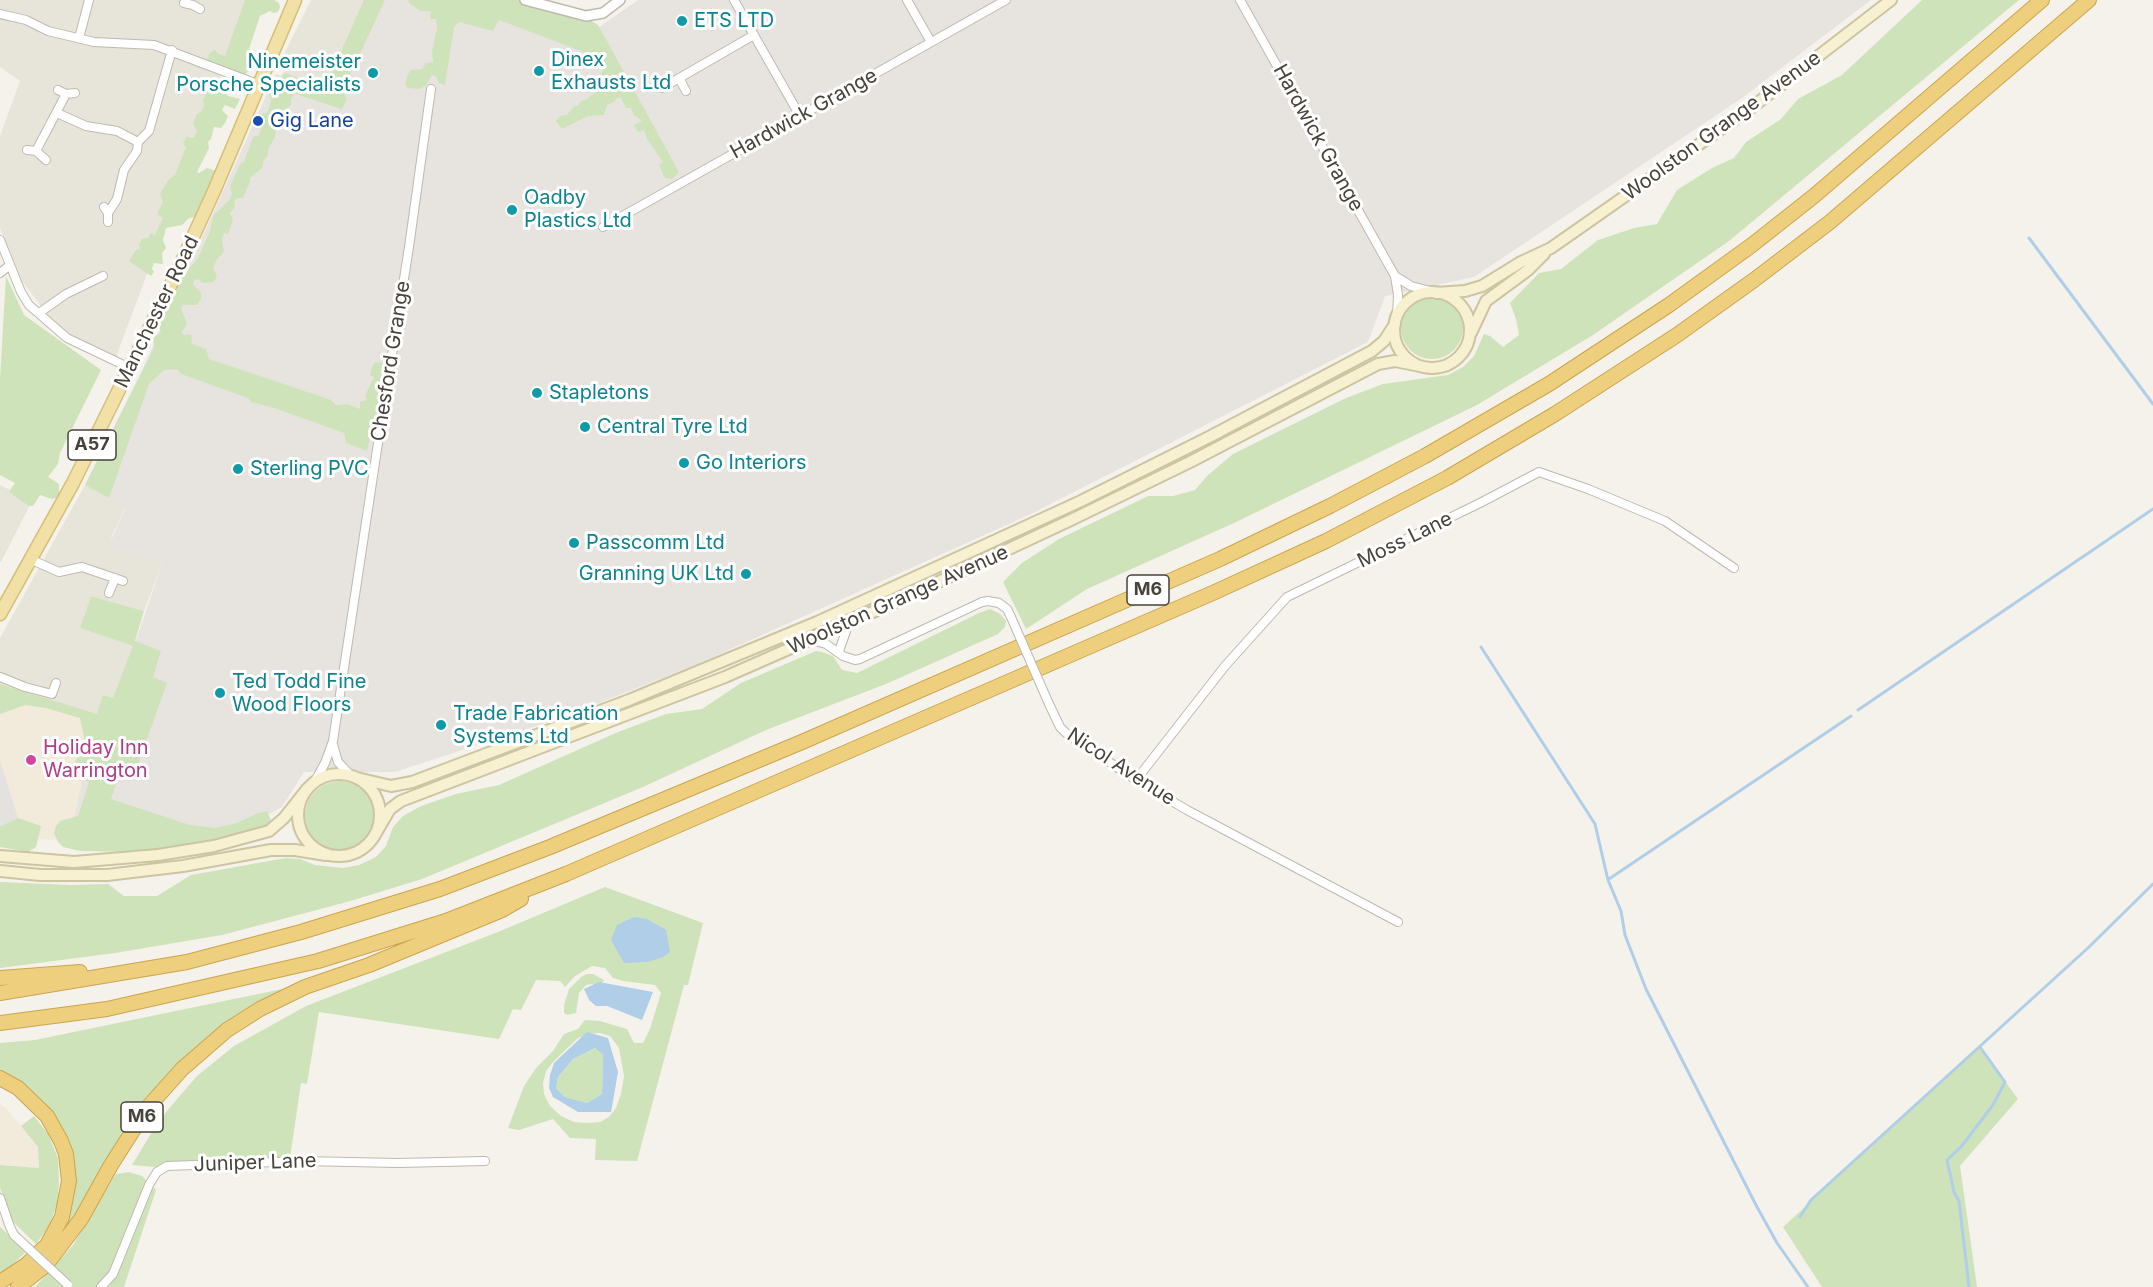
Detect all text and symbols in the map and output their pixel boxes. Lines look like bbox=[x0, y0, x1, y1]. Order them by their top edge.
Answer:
place label: ETS LTD bbox=[694, 9, 774, 33]
marker: ETS LTD bbox=[675, 14, 689, 28]
street label: Woolston Grange Avenue bbox=[1618, 46, 1826, 206]
place label: Dinex Exhausts Ltd bbox=[551, 48, 671, 95]
place label: Ninemeister Porsche Specialists bbox=[176, 50, 361, 97]
street label: Hardwick Grange bbox=[1268, 60, 1368, 216]
marker: Dinex Exhausts Ltd bbox=[532, 64, 546, 78]
street label: Hardwick Grange bbox=[726, 64, 882, 164]
marker: Ninemeister Porsche Specialists bbox=[366, 66, 380, 80]
place label: Gig Lane bbox=[270, 109, 354, 133]
marker: Gig Lane bbox=[251, 114, 265, 128]
place label: Oadby Plastics Ltd bbox=[524, 186, 632, 233]
marker: Oadby Plastics Ltd bbox=[505, 203, 519, 217]
street label: Manchester Road bbox=[110, 232, 204, 392]
street label: Chesford Grange bbox=[366, 279, 416, 443]
place label: Stapletons bbox=[549, 381, 649, 405]
marker: Stapletons bbox=[530, 386, 544, 400]
place label: Central Tyre Ltd bbox=[597, 415, 748, 439]
marker: Central Tyre Ltd bbox=[578, 420, 592, 434]
road number: A57 bbox=[68, 430, 116, 460]
place label: Go Interiors bbox=[696, 451, 806, 475]
marker: Go Interiors bbox=[677, 456, 691, 470]
place label: Sterling PVC bbox=[250, 457, 369, 481]
marker: Sterling PVC bbox=[231, 462, 245, 476]
street label: Moss Lane bbox=[1354, 507, 1456, 573]
place label: Passcomm Ltd bbox=[586, 531, 725, 555]
marker: Passcomm Ltd bbox=[567, 536, 581, 550]
street label: Woolston Grange Avenue bbox=[784, 540, 1012, 660]
place label: Granning UK Ltd bbox=[579, 562, 734, 586]
marker: Granning UK Ltd bbox=[739, 567, 753, 581]
road number: M6 bbox=[1127, 575, 1169, 605]
place label: Ted Todd Fine Wood Floors bbox=[232, 670, 366, 717]
marker: Ted Todd Fine Wood Floors bbox=[213, 686, 227, 700]
place label: Trade Fabrication Systems Ltd bbox=[453, 702, 619, 749]
marker: Trade Fabrication Systems Ltd bbox=[434, 718, 448, 732]
street label: Nicol Avenue bbox=[1062, 723, 1180, 811]
place label: Holiday Inn Warrington bbox=[43, 736, 149, 783]
marker: Holiday Inn Warrington bbox=[24, 753, 38, 767]
road number: M6 bbox=[121, 1102, 163, 1132]
street label: Juniper Lane bbox=[193, 1149, 317, 1177]

